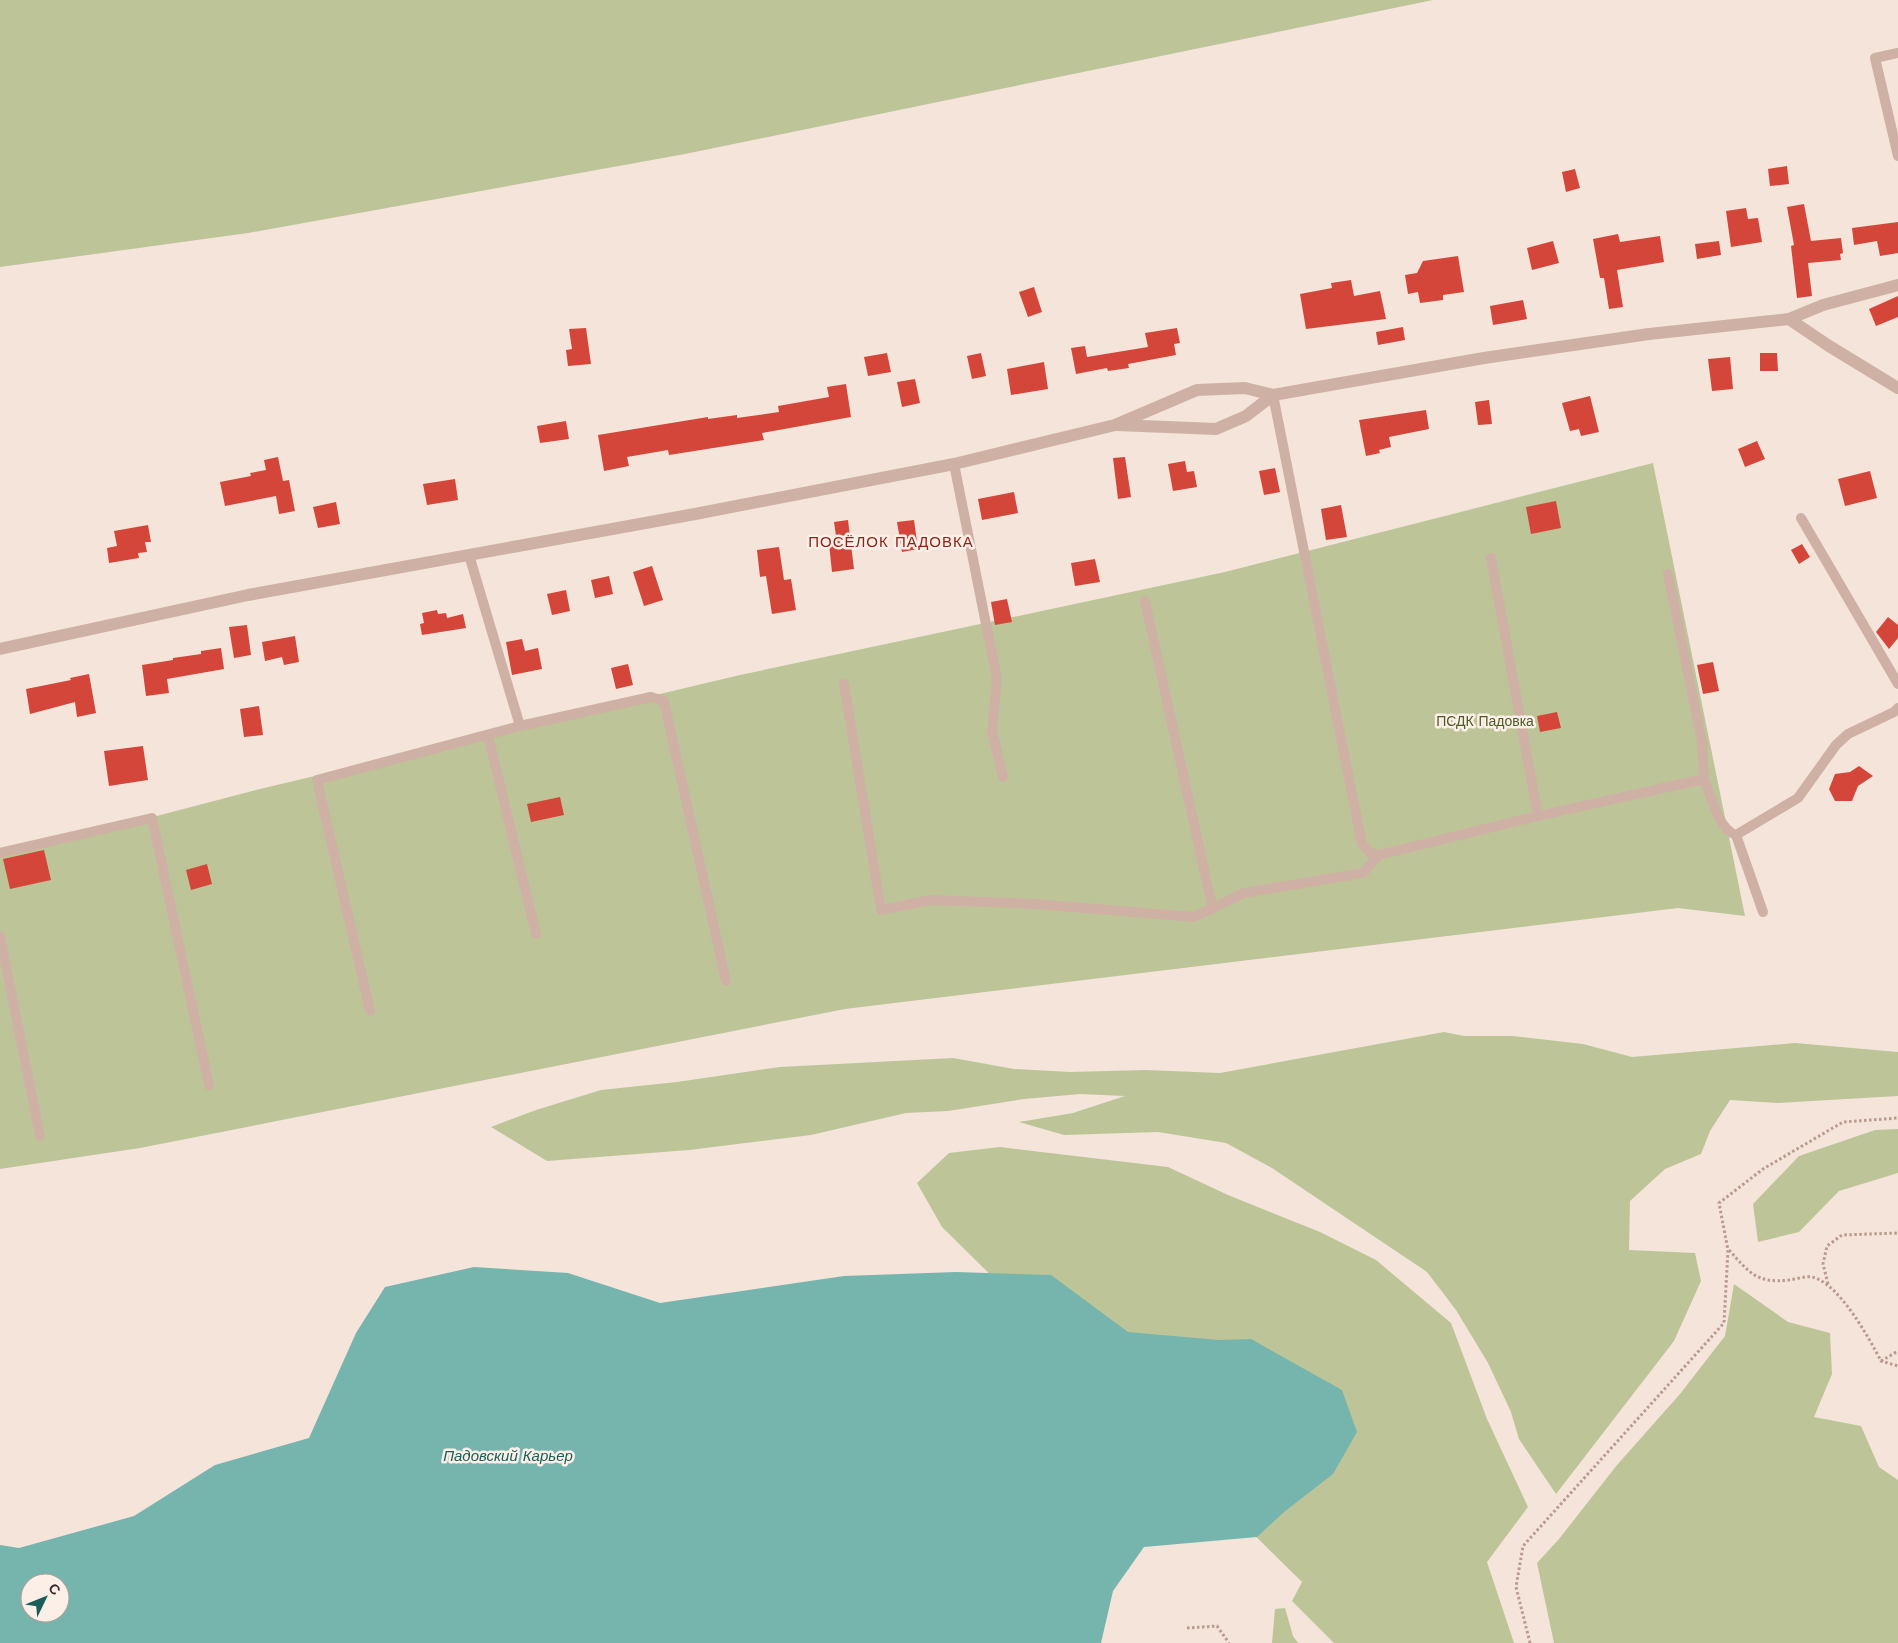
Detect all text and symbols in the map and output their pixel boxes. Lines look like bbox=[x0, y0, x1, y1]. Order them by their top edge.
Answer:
district label: ПОСЁЛОК ПАДОВКА bbox=[808, 533, 974, 551]
park label: ПСДК Падовка bbox=[1436, 713, 1534, 729]
water label: Падовский Карьер bbox=[443, 1447, 573, 1465]
north arrow bbox=[20, 1573, 70, 1623]
text: С bbox=[45, 1580, 64, 1598]

